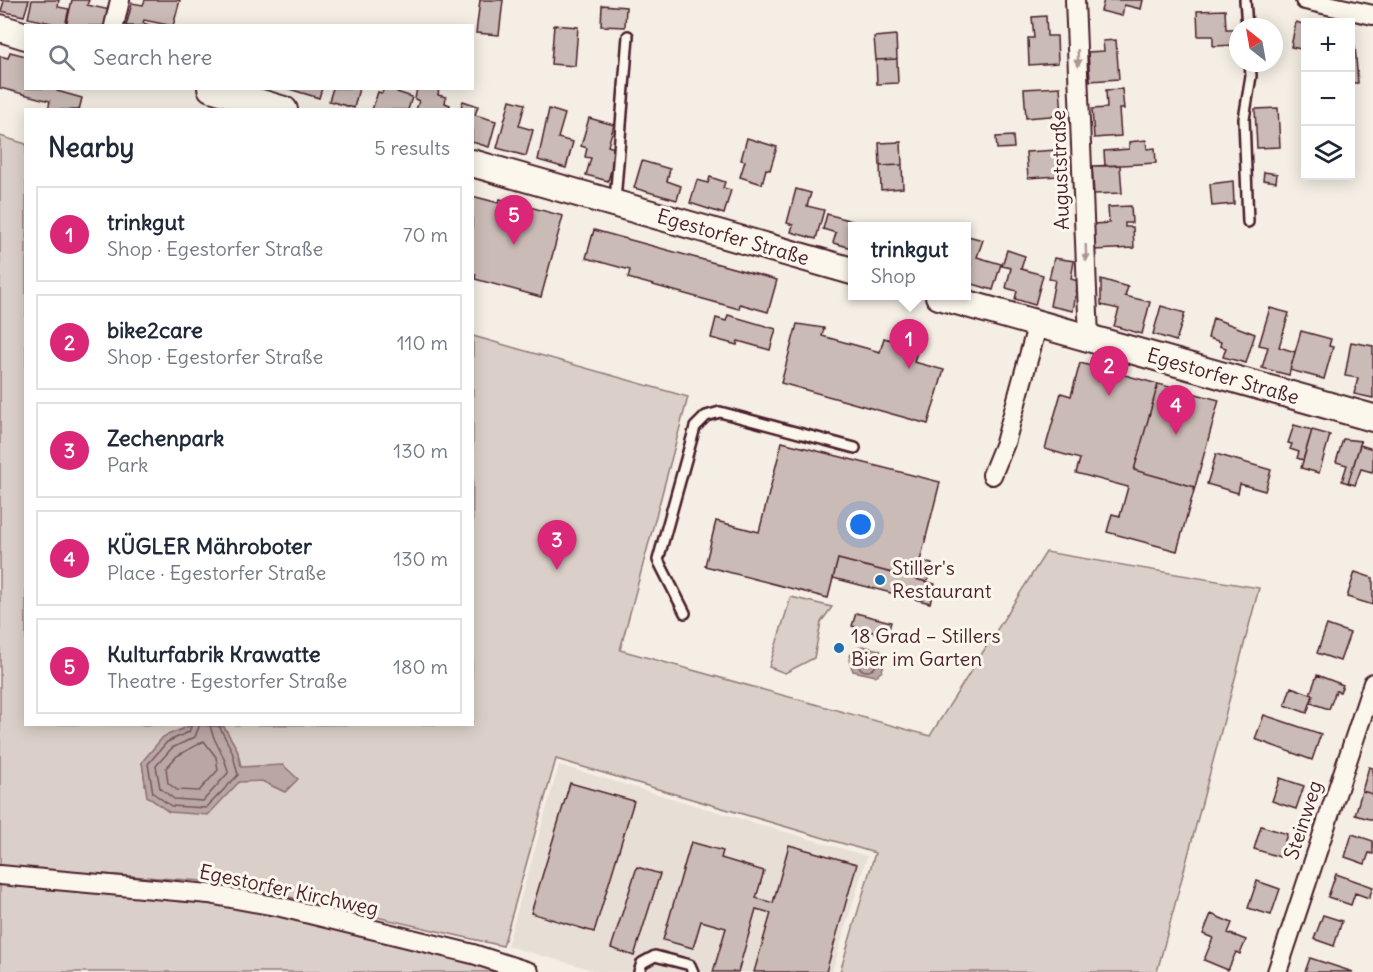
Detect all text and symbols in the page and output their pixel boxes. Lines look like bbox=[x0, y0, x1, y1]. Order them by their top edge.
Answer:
north arrow bbox=[1229, 18, 1283, 72]
map controls bbox=[1301, 18, 1355, 180]
button: + bbox=[1301, 18, 1355, 72]
search box bbox=[24, 24, 474, 90]
icon: search bbox=[45, 41, 78, 74]
text: Search here bbox=[93, 43, 212, 71]
one-way arrow bbox=[1073, 49, 1082, 68]
button: − bbox=[1301, 72, 1355, 126]
street label: Auguststraße bbox=[1045, 110, 1074, 230]
button: layers bbox=[1301, 126, 1355, 180]
text: Nearby bbox=[48, 131, 134, 164]
text: 5 results bbox=[374, 135, 450, 160]
pin: 5 bbox=[494, 196, 534, 245]
street label: Egestorfer Straße bbox=[654, 203, 812, 270]
text: trinkgut bbox=[107, 208, 185, 236]
text: 1 bbox=[66, 222, 73, 247]
text: 70 m bbox=[403, 222, 448, 247]
popup bbox=[848, 222, 971, 300]
text: trinkgut bbox=[871, 235, 948, 263]
text: Shop · Egestorfer Straße bbox=[107, 236, 323, 261]
one-way arrow bbox=[1081, 244, 1090, 263]
text: Shop bbox=[871, 263, 916, 288]
text: bike2care bbox=[107, 316, 203, 344]
pin: 1 bbox=[890, 320, 928, 369]
text: 2 bbox=[64, 330, 75, 355]
text: 110 m bbox=[397, 330, 448, 355]
street label: Egestorfer Straße bbox=[1144, 342, 1302, 409]
text: Shop · Egestorfer Straße bbox=[107, 344, 323, 369]
pin: 2 bbox=[1090, 346, 1128, 396]
pin: 4 bbox=[1156, 386, 1196, 435]
text: Zechenpark bbox=[107, 424, 224, 452]
text: 3 bbox=[64, 438, 75, 463]
text: 130 m bbox=[393, 438, 448, 463]
text: Park bbox=[107, 452, 148, 477]
your location bbox=[846, 510, 875, 539]
pin: 3 bbox=[538, 520, 576, 570]
text: KÜGLER Mähroboter bbox=[107, 532, 312, 560]
text: 4 bbox=[64, 546, 75, 571]
text: 130 m bbox=[393, 546, 448, 571]
place label: Stiller's Restaurant bbox=[892, 555, 992, 603]
text: Place · Egestorfer Straße bbox=[107, 560, 326, 585]
marker: Stiller's Restaurant bbox=[873, 573, 887, 587]
place label: 18 Grad – Stillers Bier im Garten bbox=[851, 623, 1001, 671]
text: Kulturfabrik Krawatte bbox=[107, 640, 321, 668]
marker: 18 Grad – Stillers Bier im Garten bbox=[832, 641, 846, 655]
text: 5 bbox=[64, 654, 75, 679]
text: 180 m bbox=[393, 654, 448, 679]
text: Theatre · Egestorfer Straße bbox=[107, 668, 347, 693]
street label: Steinweg bbox=[1278, 777, 1327, 863]
street label: Egestorfer Kirchweg bbox=[197, 858, 381, 921]

